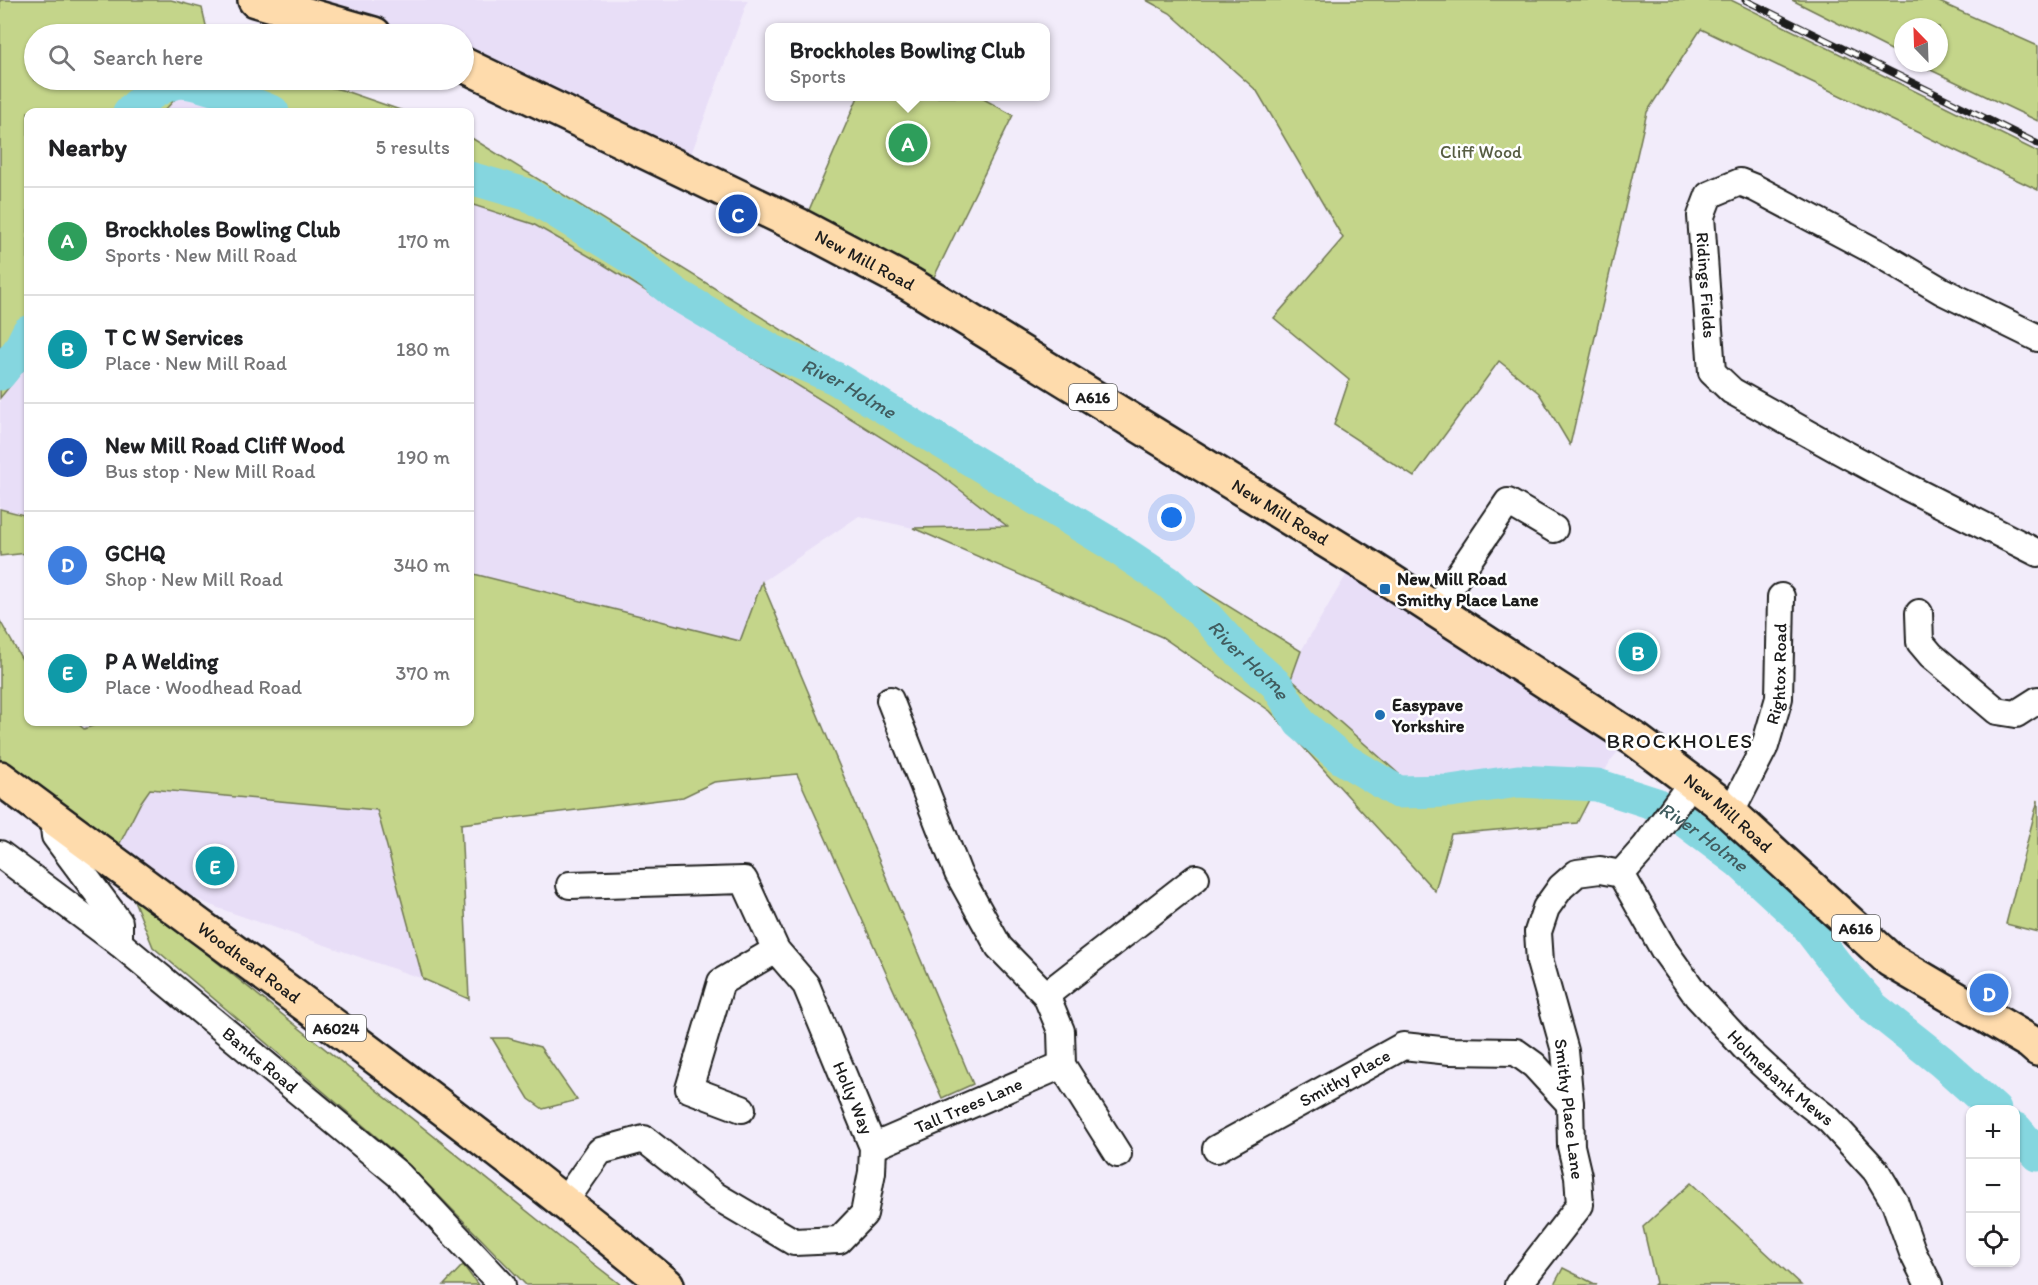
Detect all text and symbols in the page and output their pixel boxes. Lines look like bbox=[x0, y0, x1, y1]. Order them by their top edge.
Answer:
north arrow bbox=[1894, 18, 1948, 72]
popup bbox=[765, 23, 1050, 101]
search box bbox=[24, 24, 474, 90]
text: Brockholes Bowling Club bbox=[790, 37, 1025, 64]
icon: search bbox=[45, 41, 78, 74]
text: Search here bbox=[93, 44, 203, 71]
text: Sports bbox=[790, 64, 846, 88]
pin: A bbox=[888, 120, 928, 166]
text: Nearby bbox=[48, 131, 127, 163]
text: 5 results bbox=[376, 135, 450, 159]
park label: Cliff Wood bbox=[1440, 141, 1522, 163]
pin: C bbox=[718, 192, 758, 236]
text: Brockholes Bowling Club bbox=[105, 216, 340, 243]
street label: New Mill Road bbox=[811, 225, 919, 296]
text: A bbox=[61, 229, 74, 253]
text: 170 m bbox=[397, 229, 450, 253]
street label: Ridings Fields bbox=[1691, 231, 1721, 339]
text: Sports · New Mill Road bbox=[105, 243, 297, 267]
text: T C W Services bbox=[105, 324, 243, 351]
text: B bbox=[61, 337, 74, 361]
text: 180 m bbox=[396, 337, 450, 361]
text: Place · New Mill Road bbox=[105, 351, 287, 375]
water label: River Holme bbox=[798, 353, 902, 425]
road number: A616 bbox=[1069, 384, 1117, 410]
text: New Mill Road Cliff Wood bbox=[105, 432, 345, 459]
text: C bbox=[61, 445, 74, 469]
text: 190 m bbox=[397, 445, 450, 469]
text: Bus stop · New Mill Road bbox=[105, 459, 316, 483]
street label: New Mill Road bbox=[1228, 474, 1333, 551]
your location bbox=[1157, 503, 1186, 532]
text: GCHQ bbox=[105, 540, 166, 567]
text: D bbox=[61, 553, 74, 577]
text: 340 m bbox=[393, 553, 450, 577]
text: Shop · New Mill Road bbox=[105, 567, 283, 591]
place label: New Mill Road Smithy Place Lane bbox=[1397, 568, 1539, 611]
marker: New Mill Road Smithy Place Lane bbox=[1378, 582, 1392, 596]
water label: River Holme bbox=[1203, 615, 1295, 705]
street label: Rightox Road bbox=[1761, 623, 1791, 727]
pin: B bbox=[1618, 630, 1658, 674]
text: P A Welding bbox=[105, 648, 218, 675]
text: E bbox=[62, 661, 73, 685]
text: 370 m bbox=[396, 661, 450, 685]
text: Place · Woodhead Road bbox=[105, 675, 302, 699]
place label: Easypave Yorkshire bbox=[1391, 694, 1465, 737]
marker: Easypave Yorkshire bbox=[1373, 708, 1387, 722]
district label: BROCKHOLES bbox=[1606, 728, 1754, 753]
street label: New Mill Road bbox=[1680, 769, 1777, 857]
water label: River Holme bbox=[1655, 796, 1754, 877]
pin: E bbox=[196, 844, 234, 888]
road number: A616 bbox=[1832, 915, 1880, 941]
street label: Woodhead Road bbox=[193, 917, 305, 1008]
pin: D bbox=[1970, 970, 2008, 1016]
road number: A6024 bbox=[306, 1015, 366, 1041]
street label: Banks Road bbox=[218, 1022, 303, 1098]
street label: Holmebank Mews bbox=[1723, 1025, 1838, 1131]
street label: Smithy Place Lane bbox=[1549, 1037, 1589, 1181]
street label: Smithy Place bbox=[1295, 1044, 1394, 1112]
street label: Holly Way bbox=[828, 1058, 878, 1138]
street label: Tall Trees Lane bbox=[911, 1073, 1026, 1139]
map controls bbox=[1966, 1105, 2020, 1267]
button: + bbox=[1966, 1105, 2020, 1159]
button: − bbox=[1966, 1159, 2020, 1213]
button: locate bbox=[1966, 1213, 2020, 1267]

